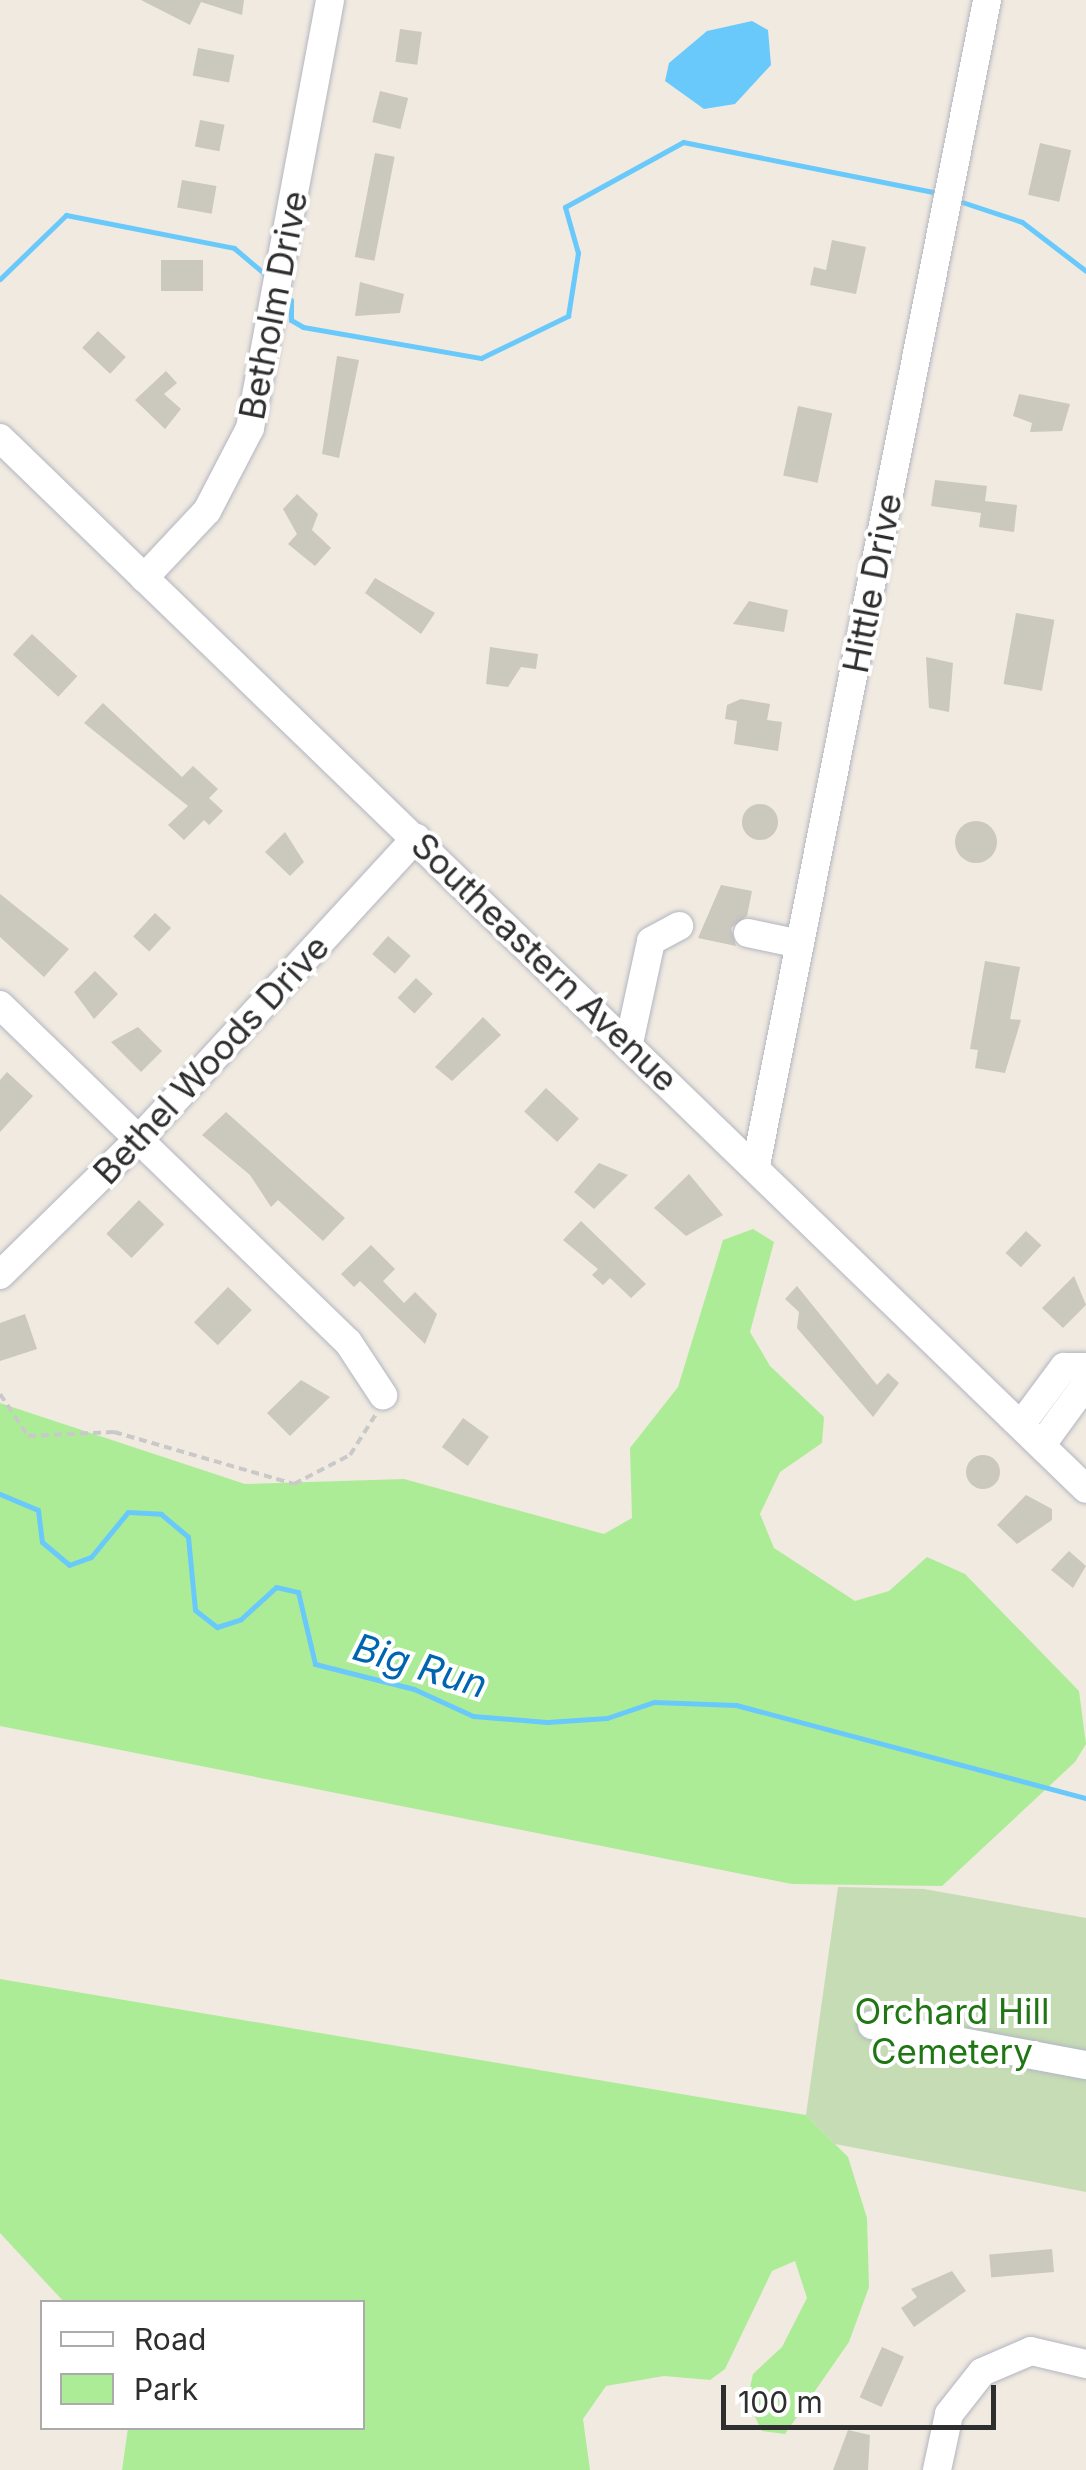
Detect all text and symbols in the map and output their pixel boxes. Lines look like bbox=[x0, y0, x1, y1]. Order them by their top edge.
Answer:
street label: Betholm Drive bbox=[230, 187, 316, 423]
street label: Hittle Drive bbox=[834, 490, 910, 676]
street label: Southeastern Avenue bbox=[403, 824, 687, 1100]
street label: Bethel Woods Drive bbox=[85, 926, 337, 1192]
water label: Big Run bbox=[348, 1624, 492, 1708]
park label: Orchard Hill Cemetery bbox=[854, 1990, 1050, 2072]
legend bbox=[40, 2300, 365, 2430]
text: Road bbox=[134, 2321, 206, 2357]
scale bar bbox=[726, 2365, 1001, 2427]
text: Park bbox=[134, 2371, 198, 2407]
text: 100 m bbox=[738, 2384, 823, 2420]

